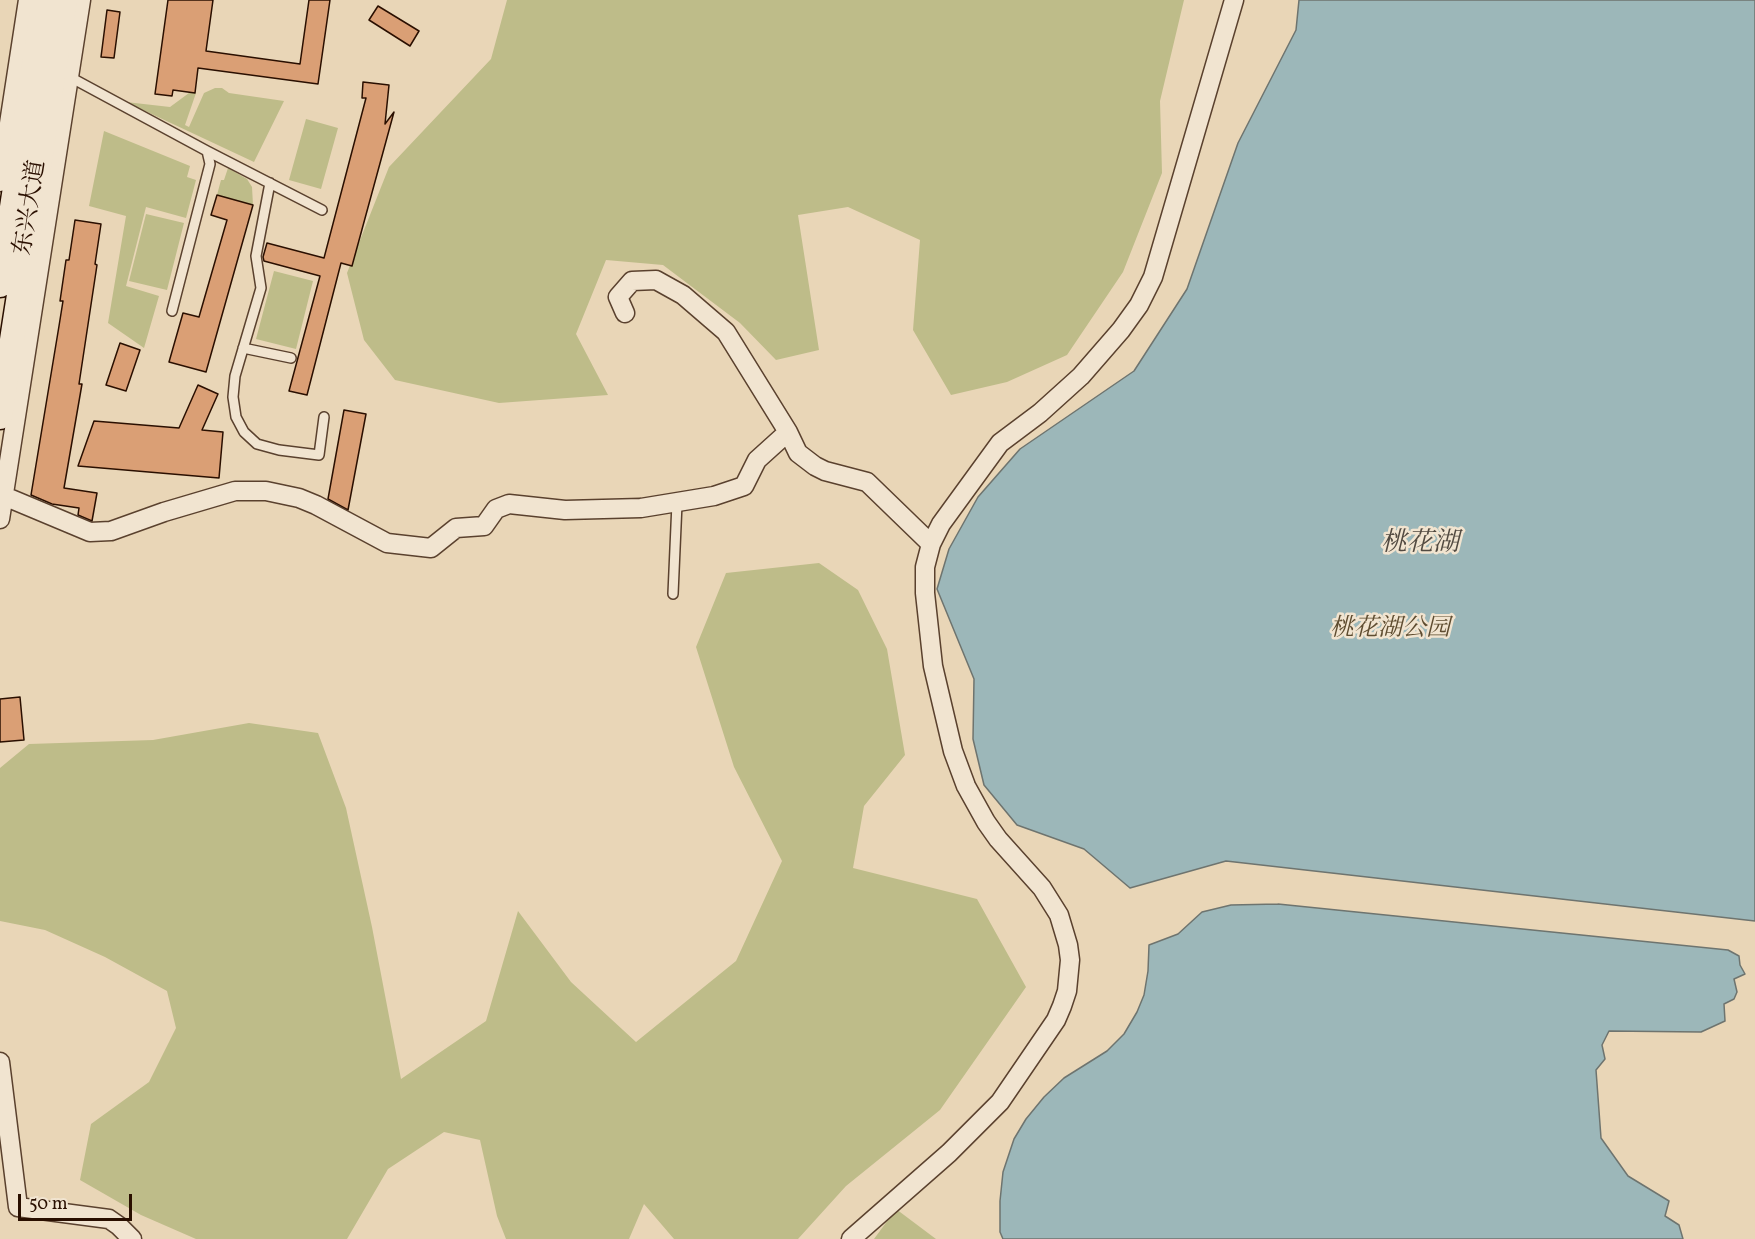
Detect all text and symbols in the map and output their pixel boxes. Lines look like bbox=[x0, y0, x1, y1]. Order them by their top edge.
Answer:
street label: 东兴大道 bbox=[10, 158, 54, 258]
water label: 桃花湖 bbox=[1381, 529, 1459, 561]
park label: 桃花湖公园 bbox=[1330, 617, 1450, 645]
scale bar bbox=[21, 1182, 135, 1220]
text: 50 m bbox=[29, 1192, 68, 1217]

